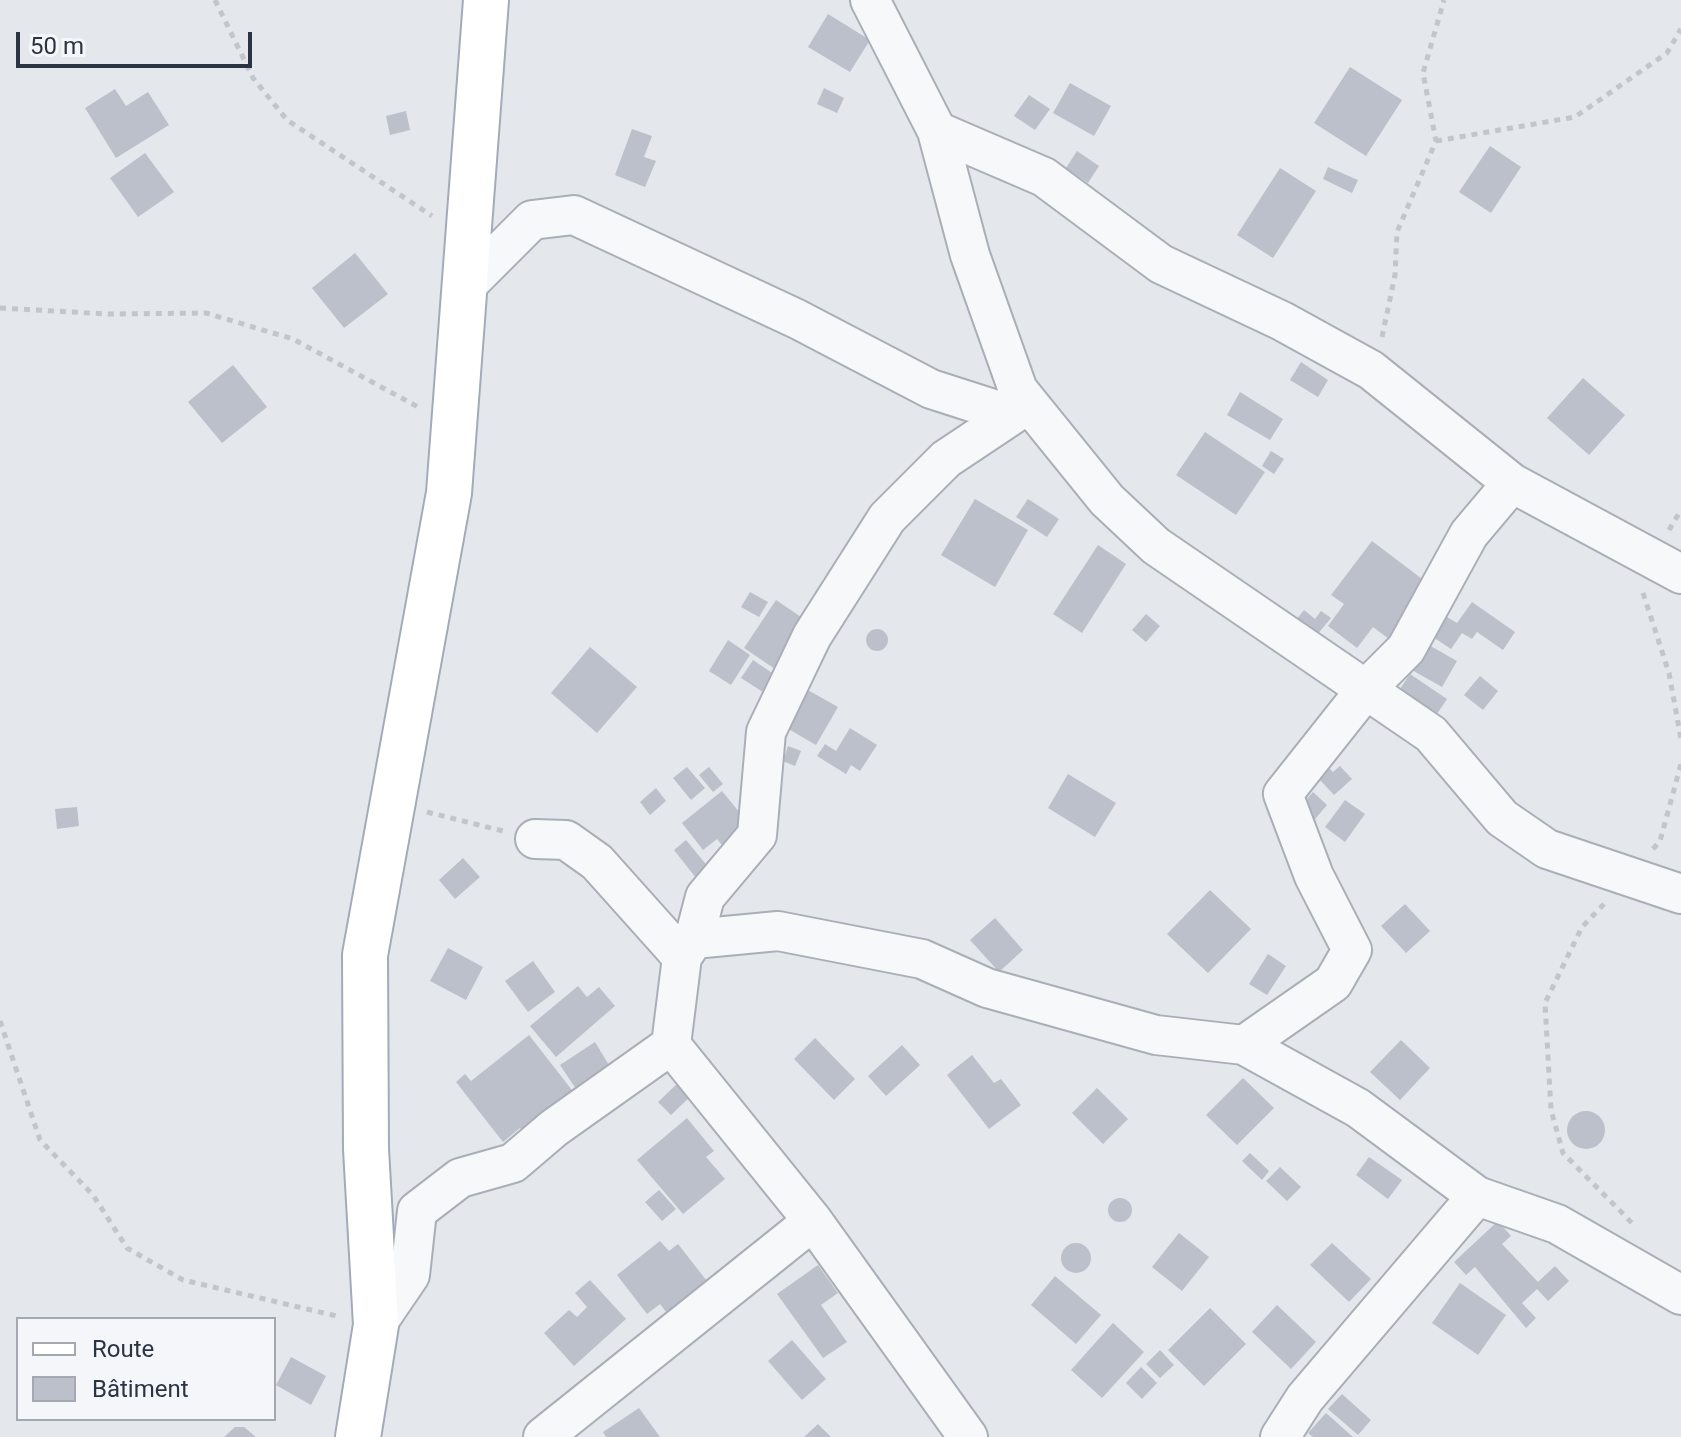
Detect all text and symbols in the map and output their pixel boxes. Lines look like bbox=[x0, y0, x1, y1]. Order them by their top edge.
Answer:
scale bar bbox=[20, 16, 256, 66]
text: 50 m bbox=[30, 32, 84, 60]
legend bbox=[16, 1317, 276, 1421]
text: Route bbox=[92, 1335, 154, 1363]
text: Bâtiment bbox=[92, 1375, 189, 1403]

